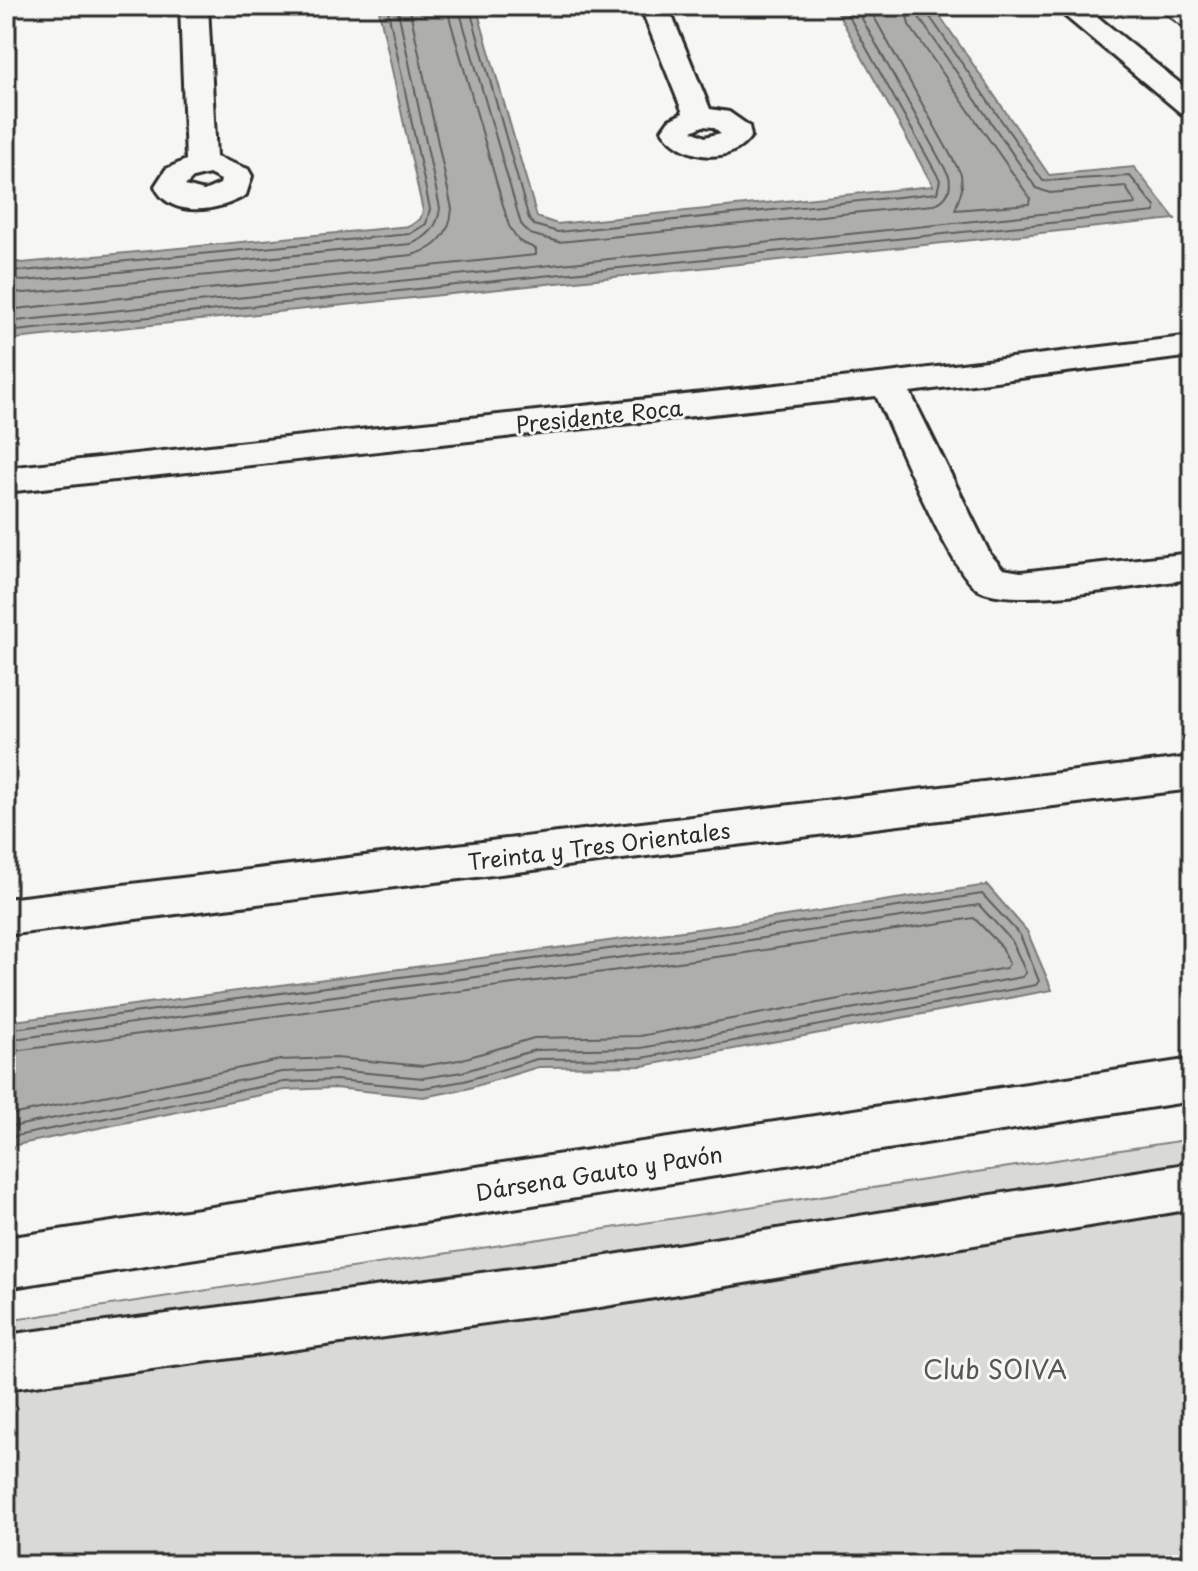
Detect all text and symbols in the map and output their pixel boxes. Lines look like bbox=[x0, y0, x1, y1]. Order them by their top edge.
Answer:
street label: Presidente Roca bbox=[514, 390, 684, 440]
street label: Treinta y Tres Orientales bbox=[466, 813, 732, 877]
street label: Dársena Gauto y Pavón bbox=[473, 1136, 725, 1208]
park label: Club SOIVA bbox=[923, 1349, 1067, 1388]

